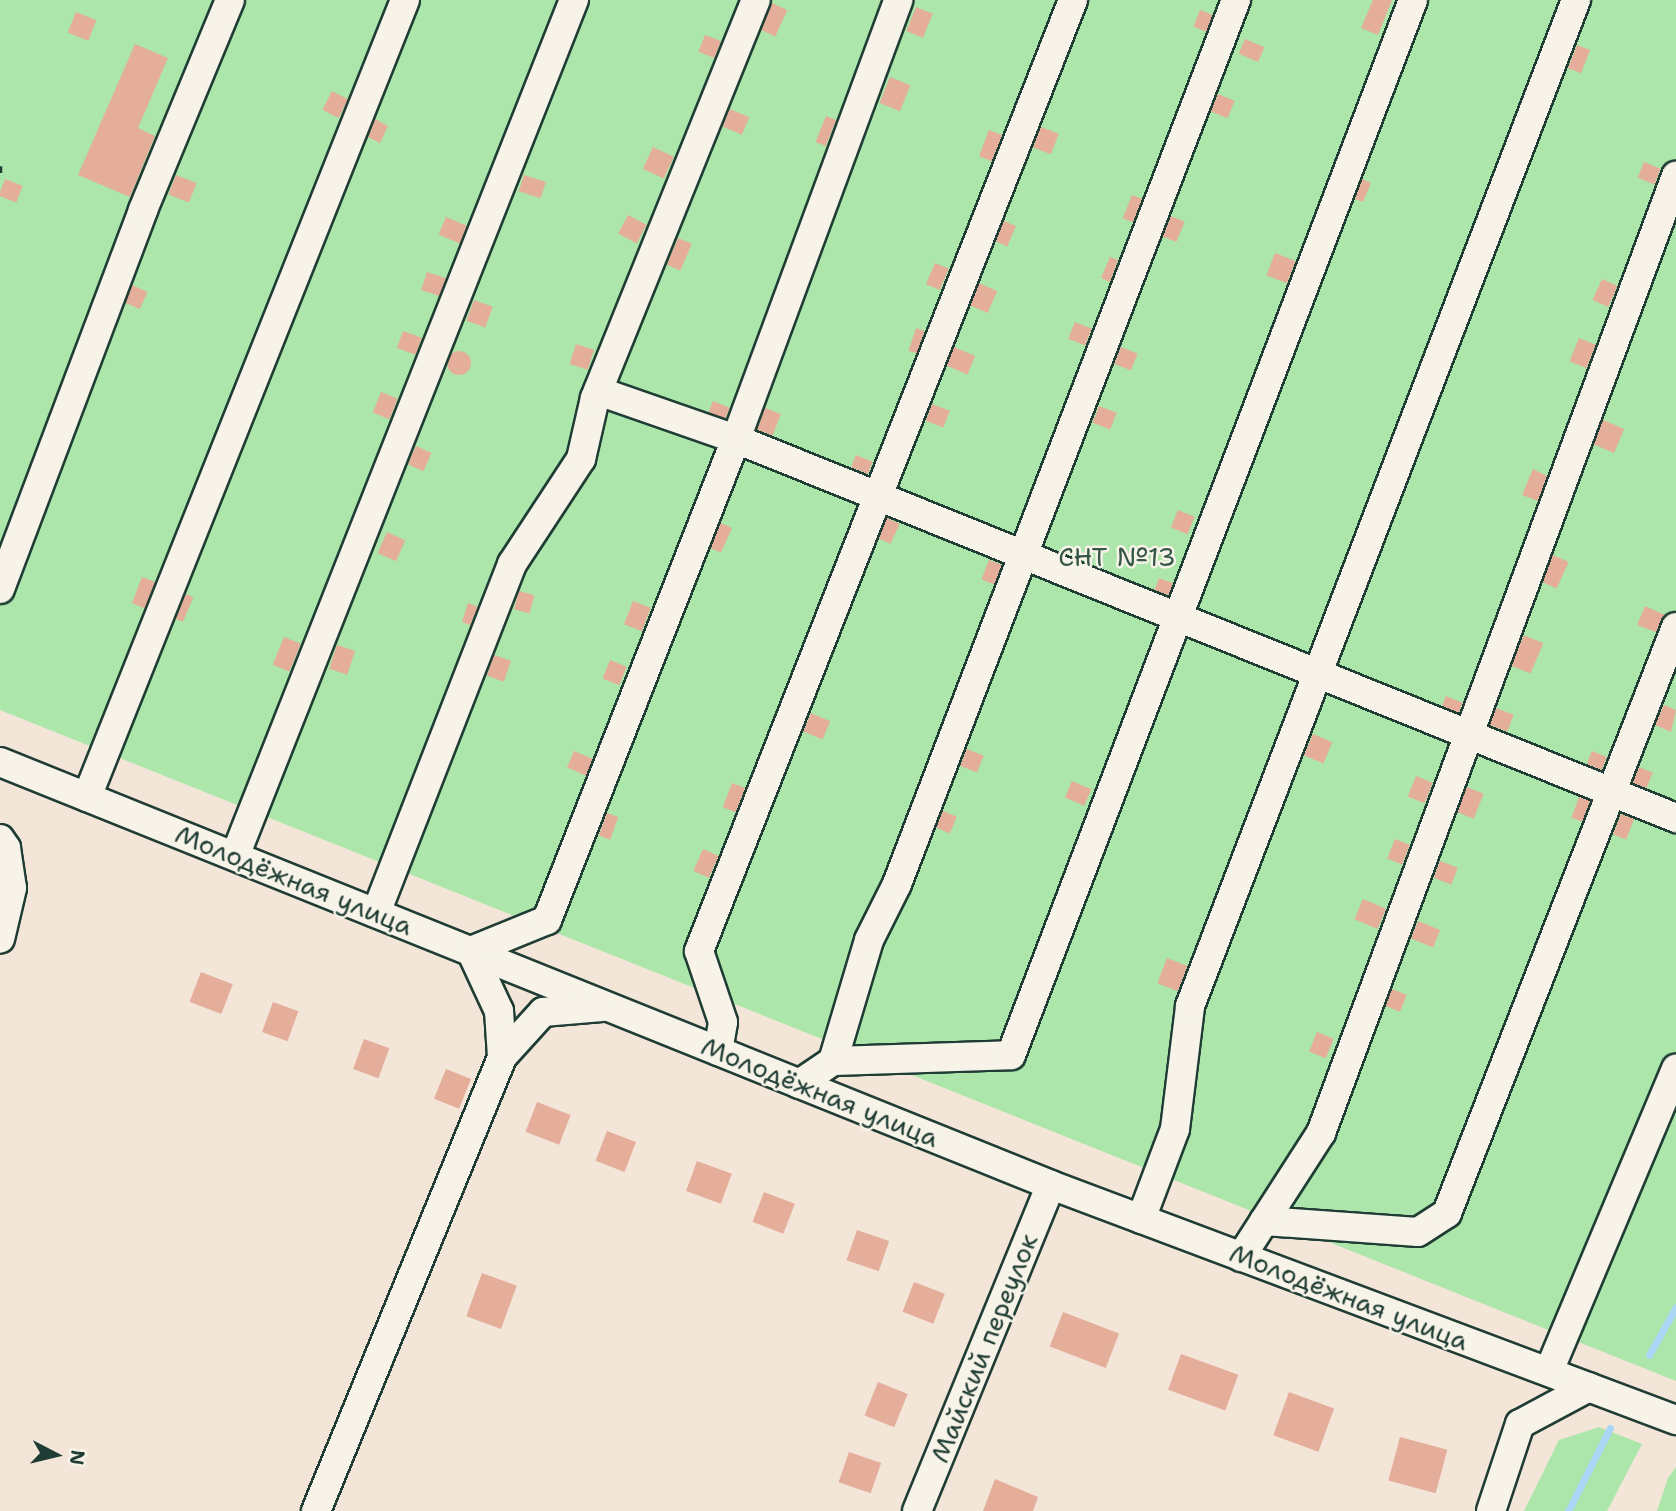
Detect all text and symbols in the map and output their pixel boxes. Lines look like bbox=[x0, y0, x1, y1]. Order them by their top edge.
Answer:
park label: СНТ №13 bbox=[1058, 541, 1176, 573]
street label: Молодёжная улица bbox=[171, 818, 417, 942]
street label: Молодёжная улица bbox=[697, 1030, 943, 1154]
street label: Майский переулок bbox=[924, 1229, 1044, 1467]
street label: Молодёжная улица bbox=[1225, 1237, 1473, 1357]
north arrow bbox=[21, 1420, 91, 1490]
text: N bbox=[64, 1449, 91, 1467]

